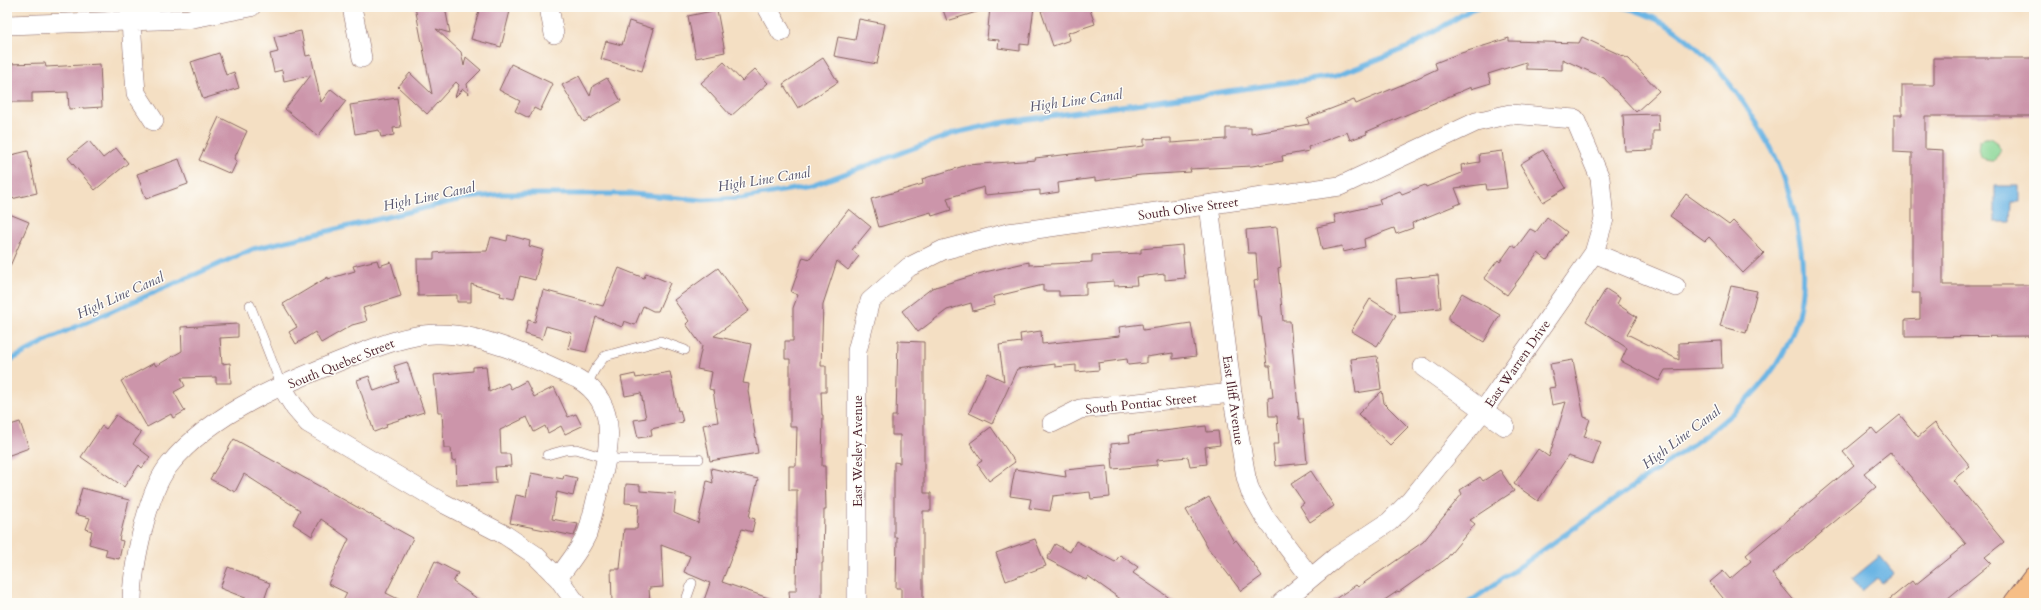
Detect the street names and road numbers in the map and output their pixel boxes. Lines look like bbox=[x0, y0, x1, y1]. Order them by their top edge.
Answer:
street label: South Olive Street bbox=[1137, 193, 1239, 225]
street label: East Warren Drive bbox=[1481, 316, 1555, 411]
street label: South Quebec Street bbox=[286, 334, 397, 393]
street label: East Iliff Avenue bbox=[1218, 354, 1248, 446]
street label: South Pontiac Street bbox=[1085, 389, 1198, 419]
street label: East Wesley Avenue bbox=[849, 395, 867, 507]

